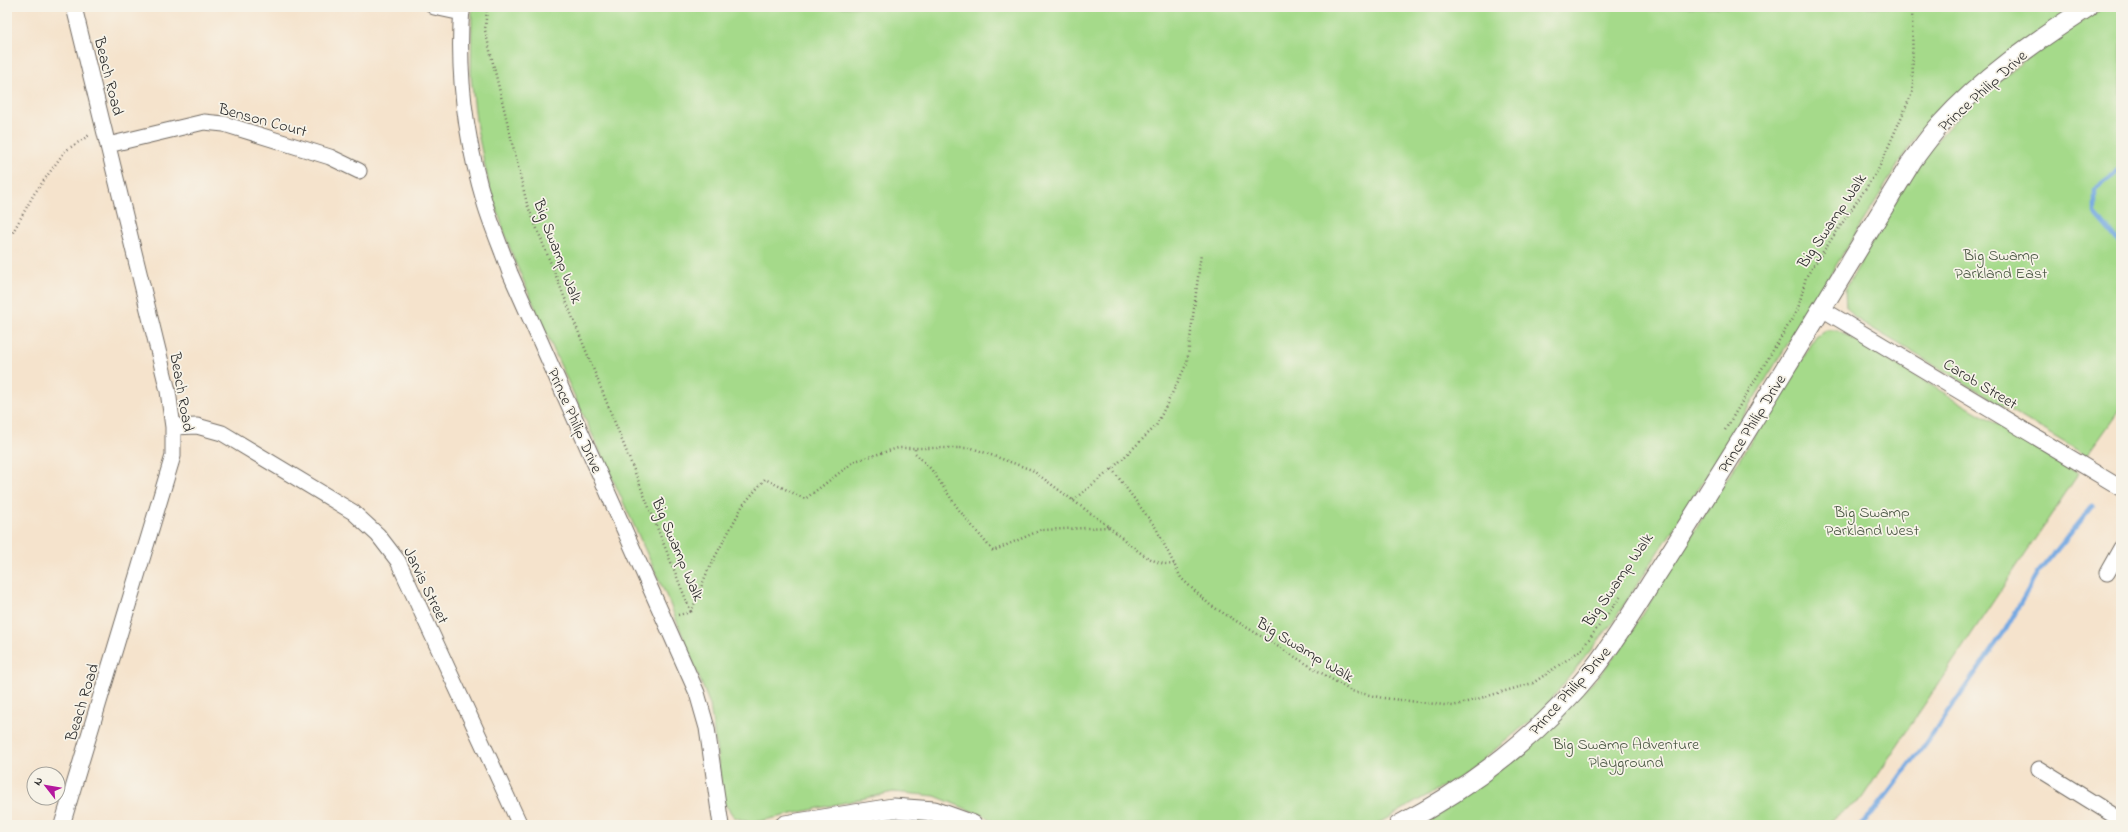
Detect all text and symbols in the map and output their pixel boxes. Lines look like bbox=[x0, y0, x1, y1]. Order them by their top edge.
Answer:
street label: Beach Road bbox=[86, 34, 129, 118]
street label: Prince Philip Drive bbox=[1933, 44, 2034, 138]
street label: Benson Court bbox=[215, 97, 310, 144]
street label: Big Swamp Walk bbox=[1791, 168, 1874, 274]
street label: Big Swamp Walk bbox=[526, 195, 588, 308]
park label: Big Swamp Parkland East bbox=[1955, 244, 2048, 286]
street label: Beach Road bbox=[162, 350, 200, 434]
street label: Carob Street bbox=[1938, 353, 2022, 417]
street label: Prince Philip Drive bbox=[540, 364, 608, 478]
street label: Prince Philip Drive bbox=[1713, 369, 1793, 478]
street label: Big Swamp Walk bbox=[644, 493, 710, 606]
park label: Big Swamp Parkland West bbox=[1825, 501, 1920, 543]
street label: Big Swamp Walk bbox=[1577, 527, 1661, 633]
street label: Jarvis Street bbox=[396, 543, 454, 629]
street label: Big Swamp Walk bbox=[1251, 612, 1359, 690]
street label: Prince Philip Drive bbox=[1524, 641, 1618, 741]
street label: Beach Road bbox=[59, 661, 106, 745]
park label: Big Swamp Adventure Playground bbox=[1552, 733, 1700, 775]
north arrow bbox=[26, 766, 66, 806]
text: N bbox=[30, 774, 47, 789]

